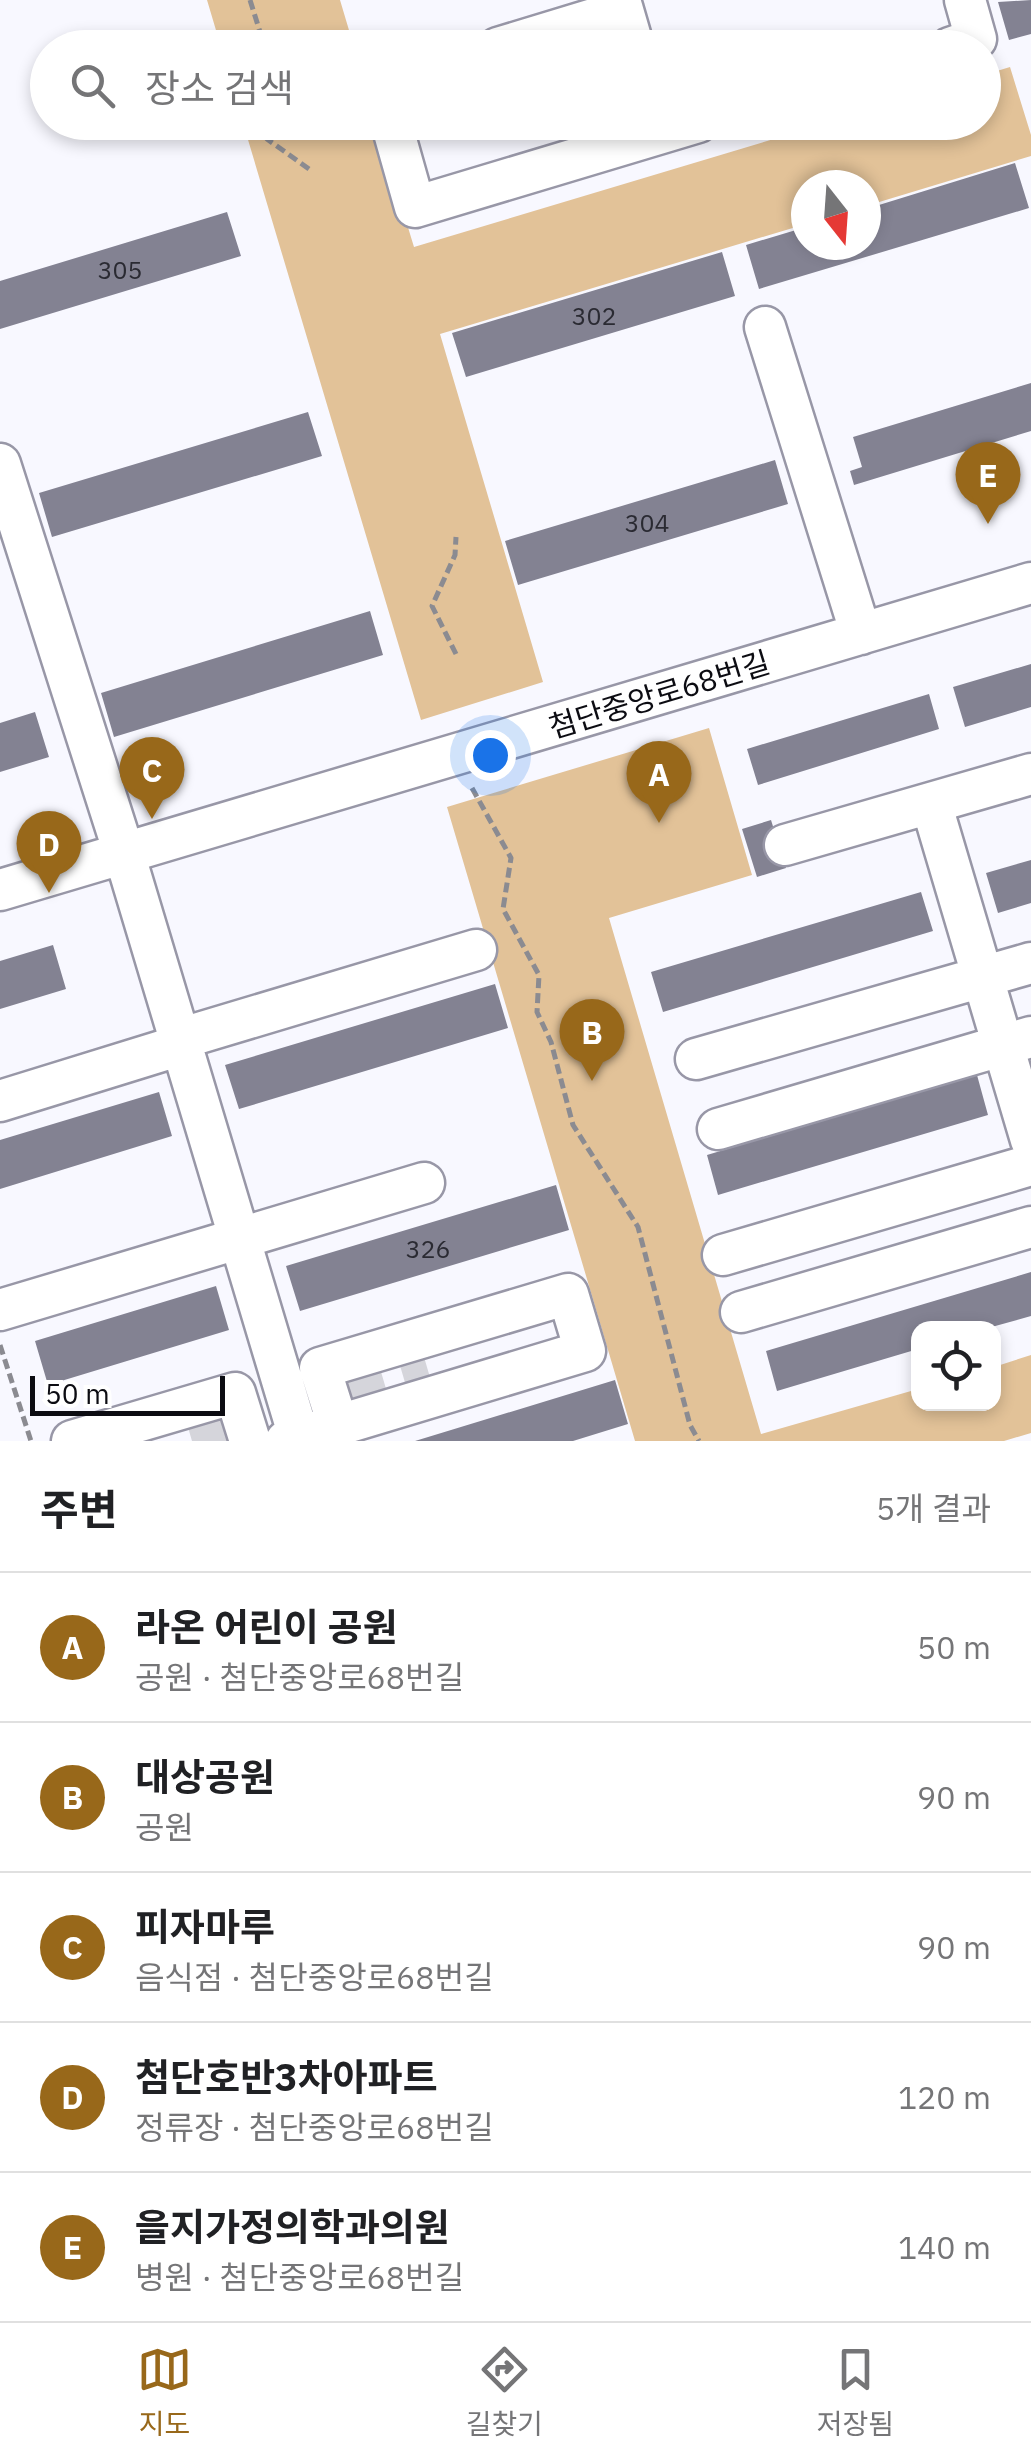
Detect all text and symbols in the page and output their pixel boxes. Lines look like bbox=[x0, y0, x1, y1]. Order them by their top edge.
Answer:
search box bbox=[30, 30, 1001, 140]
icon: search bbox=[65, 58, 120, 113]
text: 장소 검색 bbox=[145, 63, 294, 112]
north arrow bbox=[791, 170, 881, 260]
house number: 305 bbox=[97, 253, 143, 286]
house number: 302 bbox=[571, 299, 617, 332]
pin: E bbox=[956, 442, 1020, 524]
house number: 304 bbox=[624, 506, 670, 539]
street label: 첨단중앙로68번길 bbox=[544, 642, 774, 746]
your location bbox=[465, 730, 516, 781]
pin: C bbox=[120, 736, 184, 819]
pin: A bbox=[626, 740, 692, 823]
pin: D bbox=[17, 810, 82, 893]
pin: B bbox=[560, 998, 624, 1081]
house number: 326 bbox=[405, 1232, 451, 1265]
map controls bbox=[911, 1321, 1001, 1411]
button: locate bbox=[911, 1321, 1001, 1411]
scale bar bbox=[30, 1371, 225, 1416]
text: 50 m bbox=[45, 1375, 110, 1412]
text: 주변 bbox=[40, 1482, 117, 1537]
text: 5개 결과 bbox=[876, 1487, 991, 1529]
text: 라온 어린이 공원 bbox=[135, 1602, 398, 1651]
text: A bbox=[62, 1626, 83, 1668]
text: 50 m bbox=[917, 1626, 991, 1668]
text: 공원 · 첨단중앙로68번길 bbox=[135, 1656, 464, 1698]
text: 대상공원 bbox=[135, 1752, 275, 1801]
text: B bbox=[62, 1776, 83, 1818]
text: 90 m bbox=[917, 1776, 991, 1818]
text: 공원 bbox=[135, 1806, 194, 1848]
text: 피자마루 bbox=[135, 1902, 275, 1951]
text: C bbox=[62, 1926, 83, 1968]
text: 90 m bbox=[917, 1926, 991, 1968]
text: 음식점 · 첨단중앙로68번길 bbox=[135, 1956, 493, 1998]
text: 첨단호반3차아파트 bbox=[135, 2052, 437, 2101]
text: D bbox=[61, 2076, 84, 2118]
text: 120 m bbox=[898, 2076, 991, 2118]
text: 정류장 · 첨단중앙로68번길 bbox=[135, 2106, 493, 2148]
text: 을지가정의학과의원 bbox=[135, 2202, 450, 2251]
text: E bbox=[63, 2226, 82, 2268]
text: 140 m bbox=[898, 2226, 991, 2268]
text: 병원 · 첨단중앙로68번길 bbox=[135, 2256, 464, 2298]
tab: 지도 bbox=[137, 2342, 192, 2442]
tab: 길찾기 bbox=[466, 2342, 543, 2442]
tab: 저장됨 bbox=[817, 2342, 894, 2442]

